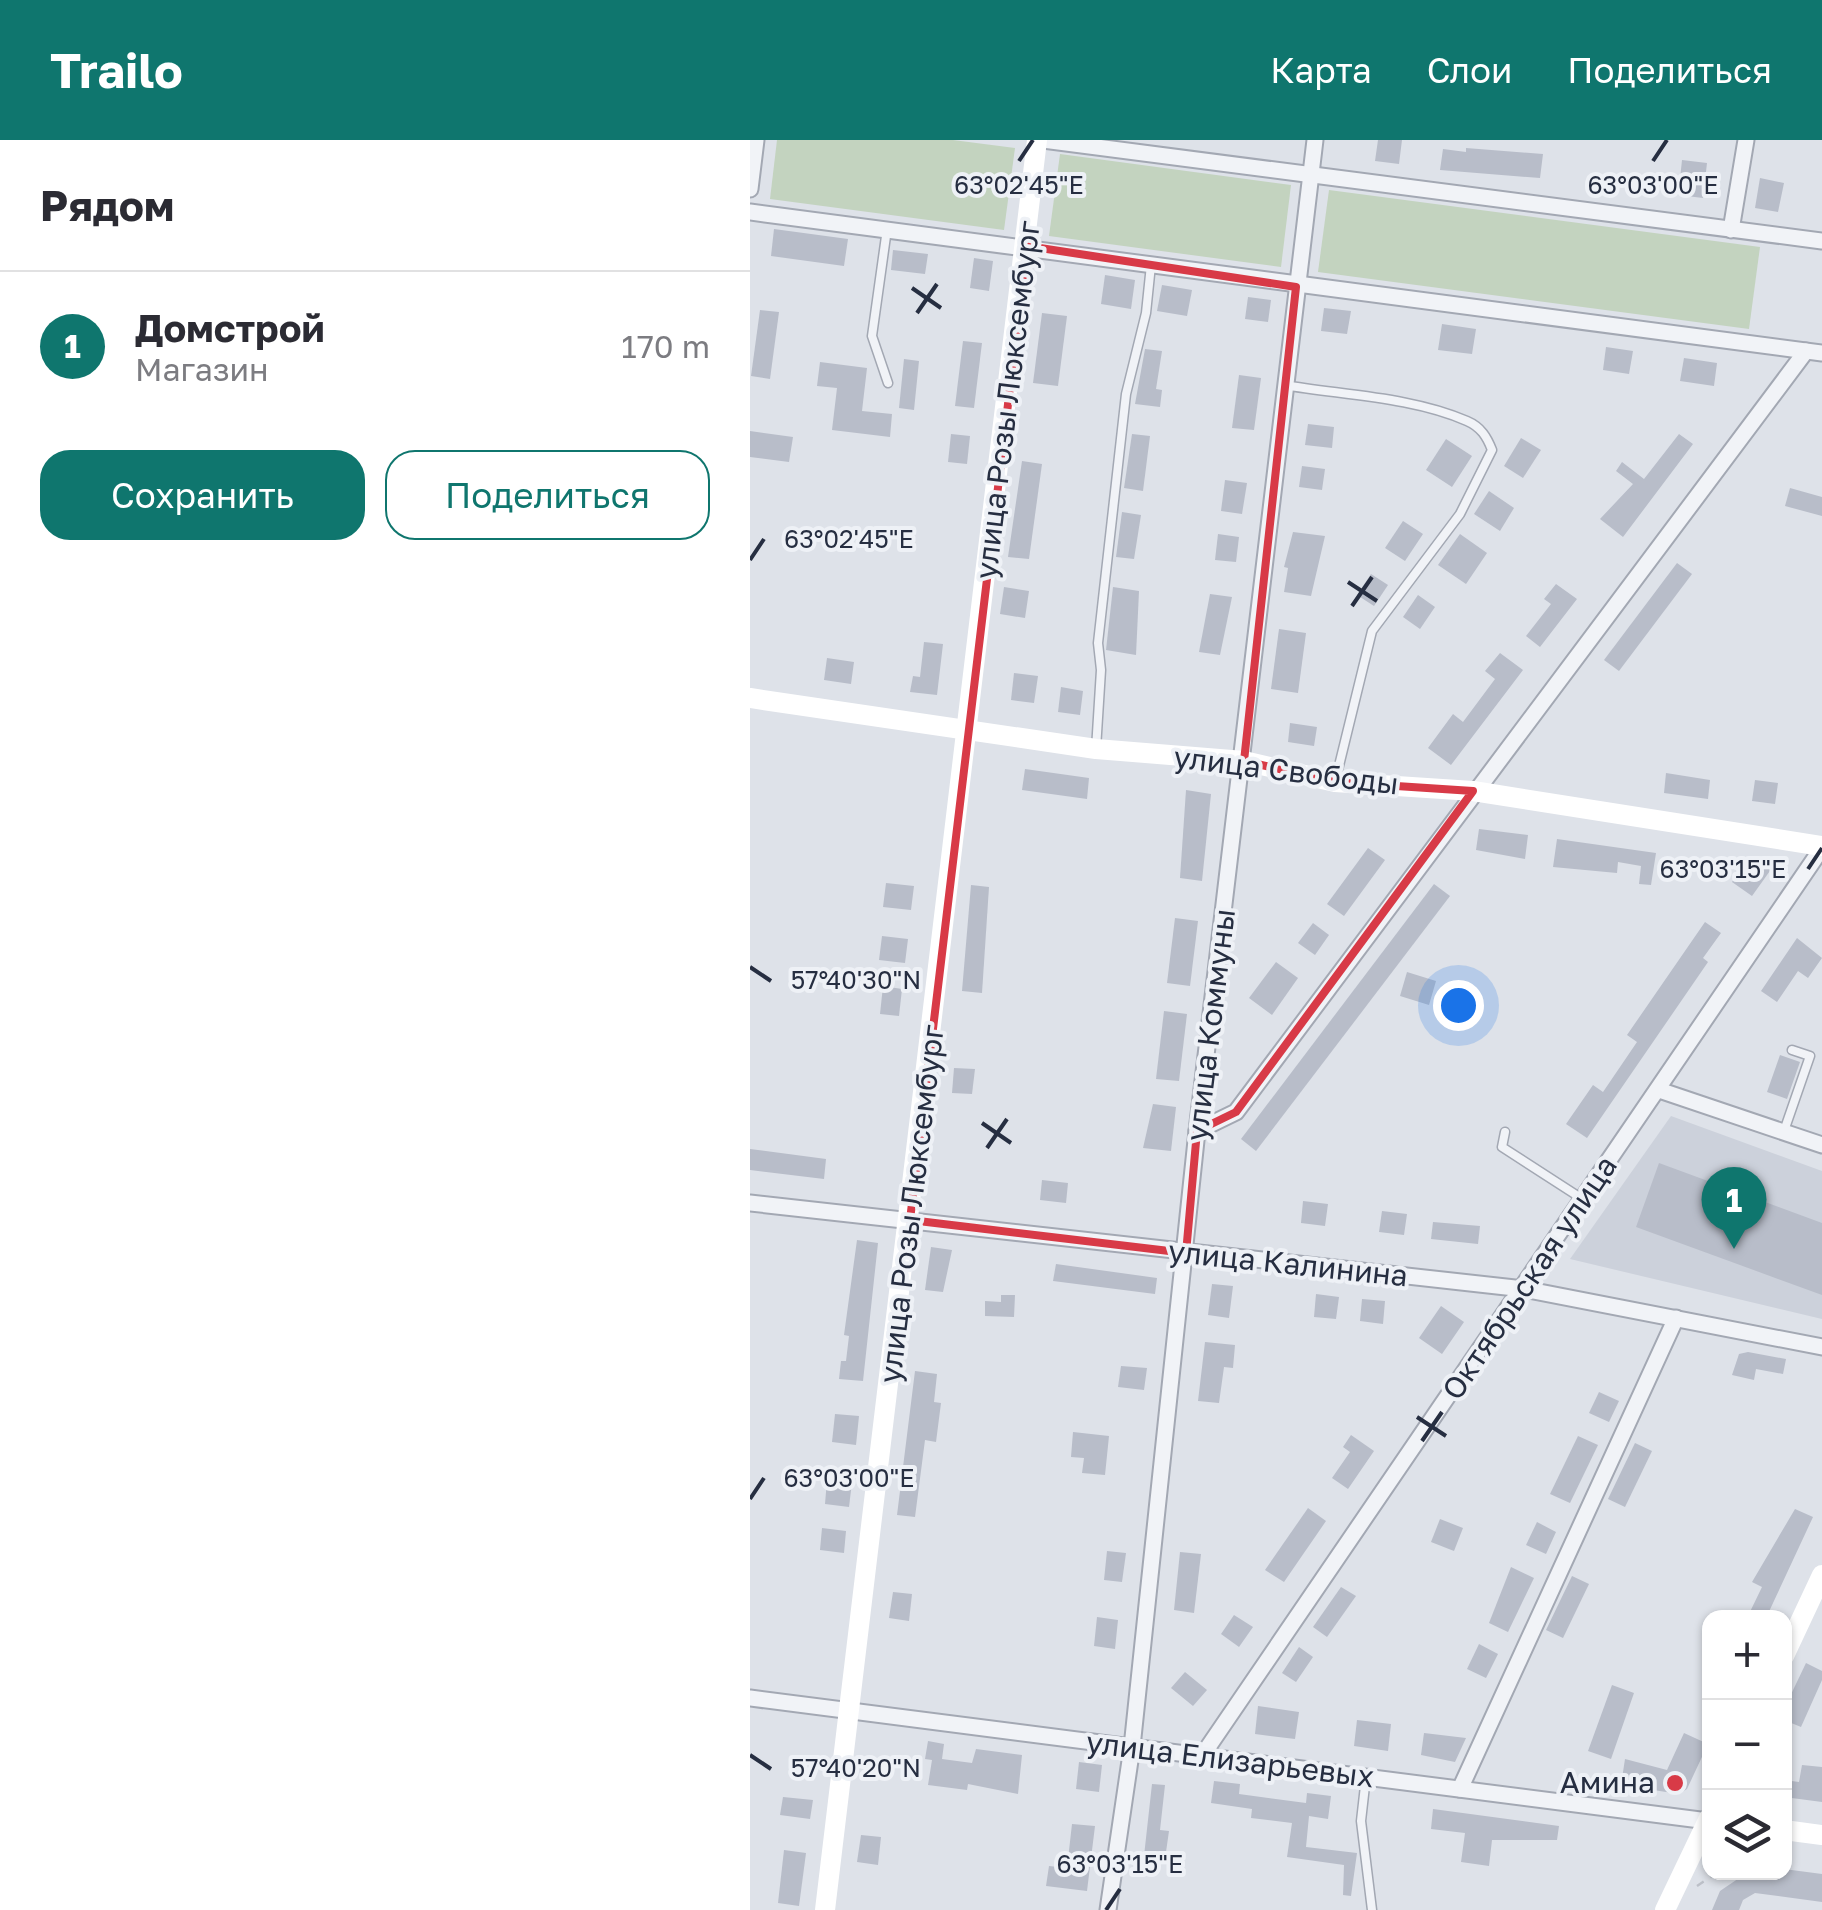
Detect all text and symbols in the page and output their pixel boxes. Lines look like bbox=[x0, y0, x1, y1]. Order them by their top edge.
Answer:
text: Trailo bbox=[50, 41, 183, 99]
text: Карта bbox=[1270, 49, 1372, 91]
text: Слои bbox=[1427, 49, 1512, 91]
text: Поделиться bbox=[1567, 49, 1772, 91]
text: 63°02'45"E bbox=[954, 169, 1084, 200]
text: 63°03'00"E bbox=[1587, 169, 1719, 200]
text: Рядом bbox=[40, 180, 174, 230]
street label: улица Розы Люксембург bbox=[967, 218, 1047, 581]
text: Домстрой bbox=[135, 305, 325, 350]
text: 1 bbox=[64, 327, 81, 365]
text: 170 m bbox=[621, 327, 710, 365]
text: Магазин bbox=[135, 350, 269, 388]
button: Сохранить bbox=[40, 450, 365, 540]
button: Поделиться bbox=[385, 450, 710, 540]
text: 63°02'45"E bbox=[784, 523, 914, 554]
street label: улица Свободы bbox=[1172, 738, 1401, 802]
text: 63°03'15"E bbox=[1660, 853, 1786, 884]
street label: улица Коммуны bbox=[1178, 907, 1242, 1143]
text: 57°40'30"N bbox=[791, 964, 921, 995]
your location bbox=[1433, 980, 1484, 1031]
street label: улица Розы Люксембург bbox=[871, 1022, 951, 1385]
street label: Октябрьская улица bbox=[1434, 1149, 1624, 1406]
pin: 1 bbox=[1702, 1166, 1766, 1249]
street label: улица Калинина bbox=[1167, 1233, 1410, 1293]
text: 63°03'00"E bbox=[783, 1462, 915, 1493]
map controls bbox=[1702, 1610, 1792, 1880]
button: + bbox=[1702, 1610, 1792, 1700]
button: − bbox=[1702, 1700, 1792, 1790]
street label: улица Елизарьевых bbox=[1084, 1723, 1376, 1795]
text: 57°40'20"N bbox=[791, 1752, 921, 1783]
place label: Амина bbox=[1560, 1764, 1655, 1800]
marker: Амина bbox=[1664, 1772, 1686, 1794]
button: layers bbox=[1702, 1790, 1792, 1880]
text: 63°03'15"E bbox=[1057, 1848, 1183, 1879]

